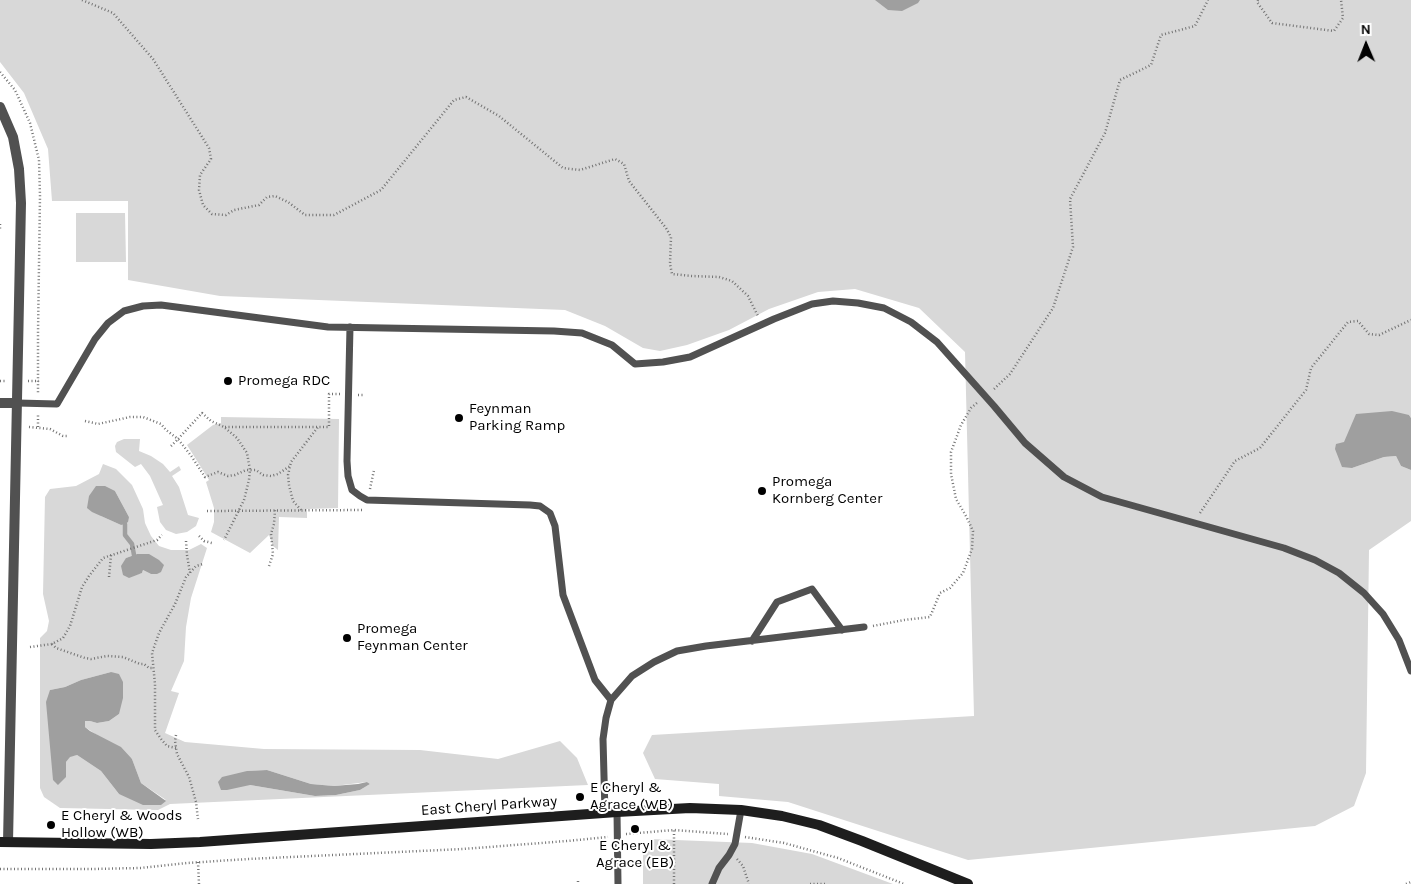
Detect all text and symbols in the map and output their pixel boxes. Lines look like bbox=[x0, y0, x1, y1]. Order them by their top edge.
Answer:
north arrow bbox=[1341, 20, 1391, 70]
text: N bbox=[1361, 21, 1371, 38]
place label: Promega RDC bbox=[238, 372, 330, 390]
marker: Promega RDC bbox=[222, 375, 234, 387]
place label: Feynman Parking Ramp bbox=[469, 400, 565, 435]
marker: Feynman Parking Ramp bbox=[453, 412, 465, 424]
place label: Promega Kornberg Center bbox=[772, 473, 882, 508]
marker: Promega Kornberg Center bbox=[756, 485, 768, 497]
place label: Promega Feynman Center bbox=[357, 620, 468, 655]
marker: Promega Feynman Center bbox=[341, 632, 353, 644]
place label: E Cheryl & Agrace (WB) bbox=[590, 779, 673, 814]
marker: E Cheryl & Agrace (WB) bbox=[574, 791, 586, 803]
street label: East Cheryl Parkway bbox=[420, 792, 558, 820]
place label: E Cheryl & Woods Hollow (WB) bbox=[61, 807, 182, 842]
marker: E Cheryl & Woods Hollow (WB) bbox=[45, 819, 57, 831]
marker: E Cheryl & Agrace (EB) bbox=[629, 823, 641, 835]
place label: E Cheryl & Agrace (EB) bbox=[596, 837, 674, 872]

